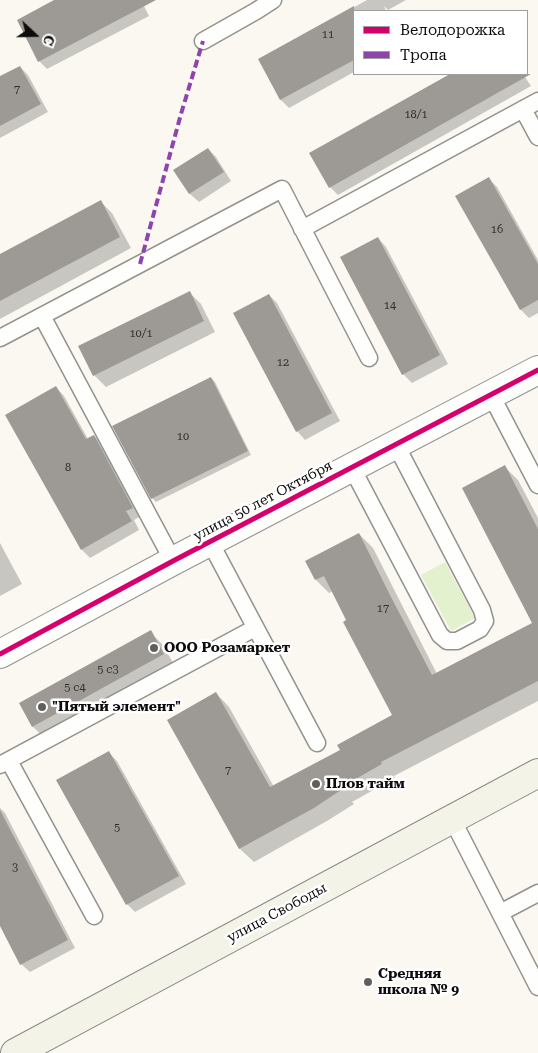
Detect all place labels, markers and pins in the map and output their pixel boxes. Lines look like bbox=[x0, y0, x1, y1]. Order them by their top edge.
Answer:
place label: ООО Розамаркет bbox=[164, 640, 290, 656]
marker: ООО Розамаркет bbox=[148, 642, 160, 654]
place label: "Пятый элемент" bbox=[52, 699, 181, 715]
marker: "Пятый элемент" bbox=[36, 701, 48, 713]
place label: Плов тайм bbox=[326, 776, 405, 792]
marker: Плов тайм bbox=[310, 778, 322, 790]
place label: Средняя школа № 9 bbox=[378, 966, 459, 999]
marker: Средняя школа № 9 bbox=[362, 976, 374, 988]

